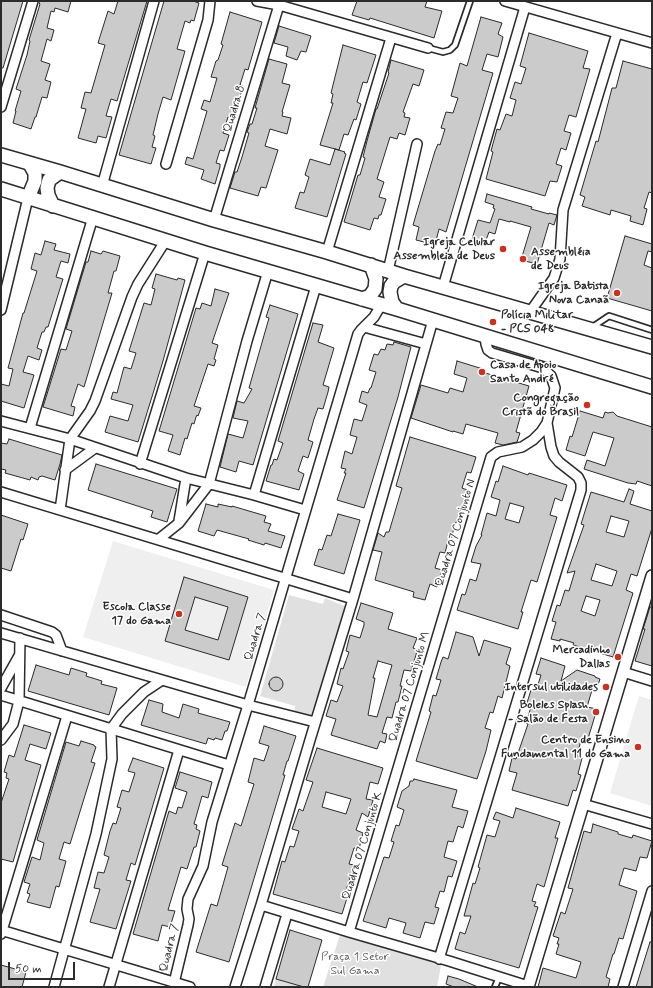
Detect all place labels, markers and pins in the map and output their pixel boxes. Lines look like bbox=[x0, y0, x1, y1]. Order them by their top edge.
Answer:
place label: Igreja Celular Assembleia de Deus bbox=[394, 235, 495, 263]
marker: Igreja Celular Assembleia de Deus bbox=[498, 244, 508, 254]
place label: Assembléia de Deus bbox=[531, 245, 591, 273]
marker: Assembléia de Deus bbox=[518, 254, 528, 264]
place label: Igreja Batista Nova Canaã bbox=[538, 279, 609, 307]
marker: Igreja Batista Nova Canaã bbox=[612, 288, 622, 298]
place label: Polícia Militar - PCS 048 bbox=[501, 308, 573, 336]
marker: Polícia Militar - PCS 048 bbox=[488, 317, 498, 327]
place label: Casa de Apoio Santo André bbox=[490, 358, 557, 386]
marker: Casa de Apoio Santo André bbox=[477, 367, 487, 377]
place label: Congregação Cristã do Brasil bbox=[502, 391, 579, 419]
marker: Congregação Cristã do Brasil bbox=[582, 400, 592, 410]
place label: Escola Classe 17 do Gama bbox=[102, 600, 171, 628]
marker: Escola Classe 17 do Gama bbox=[174, 609, 184, 619]
place label: Mercadinho Dallas bbox=[552, 643, 610, 671]
marker: Mercadinho Dallas bbox=[613, 652, 623, 662]
place label: Intersul utilidades bbox=[505, 680, 598, 694]
marker: Intersul utilidades bbox=[601, 682, 611, 692]
place label: Boleles Splash - Salão de Festa bbox=[508, 698, 588, 726]
marker: Boleles Splash - Salão de Festa bbox=[591, 707, 601, 717]
place label: Centro de Ensino Fundamental 11 do Gama bbox=[501, 733, 630, 761]
marker: Centro de Ensino Fundamental 11 do Gama bbox=[633, 742, 643, 752]

